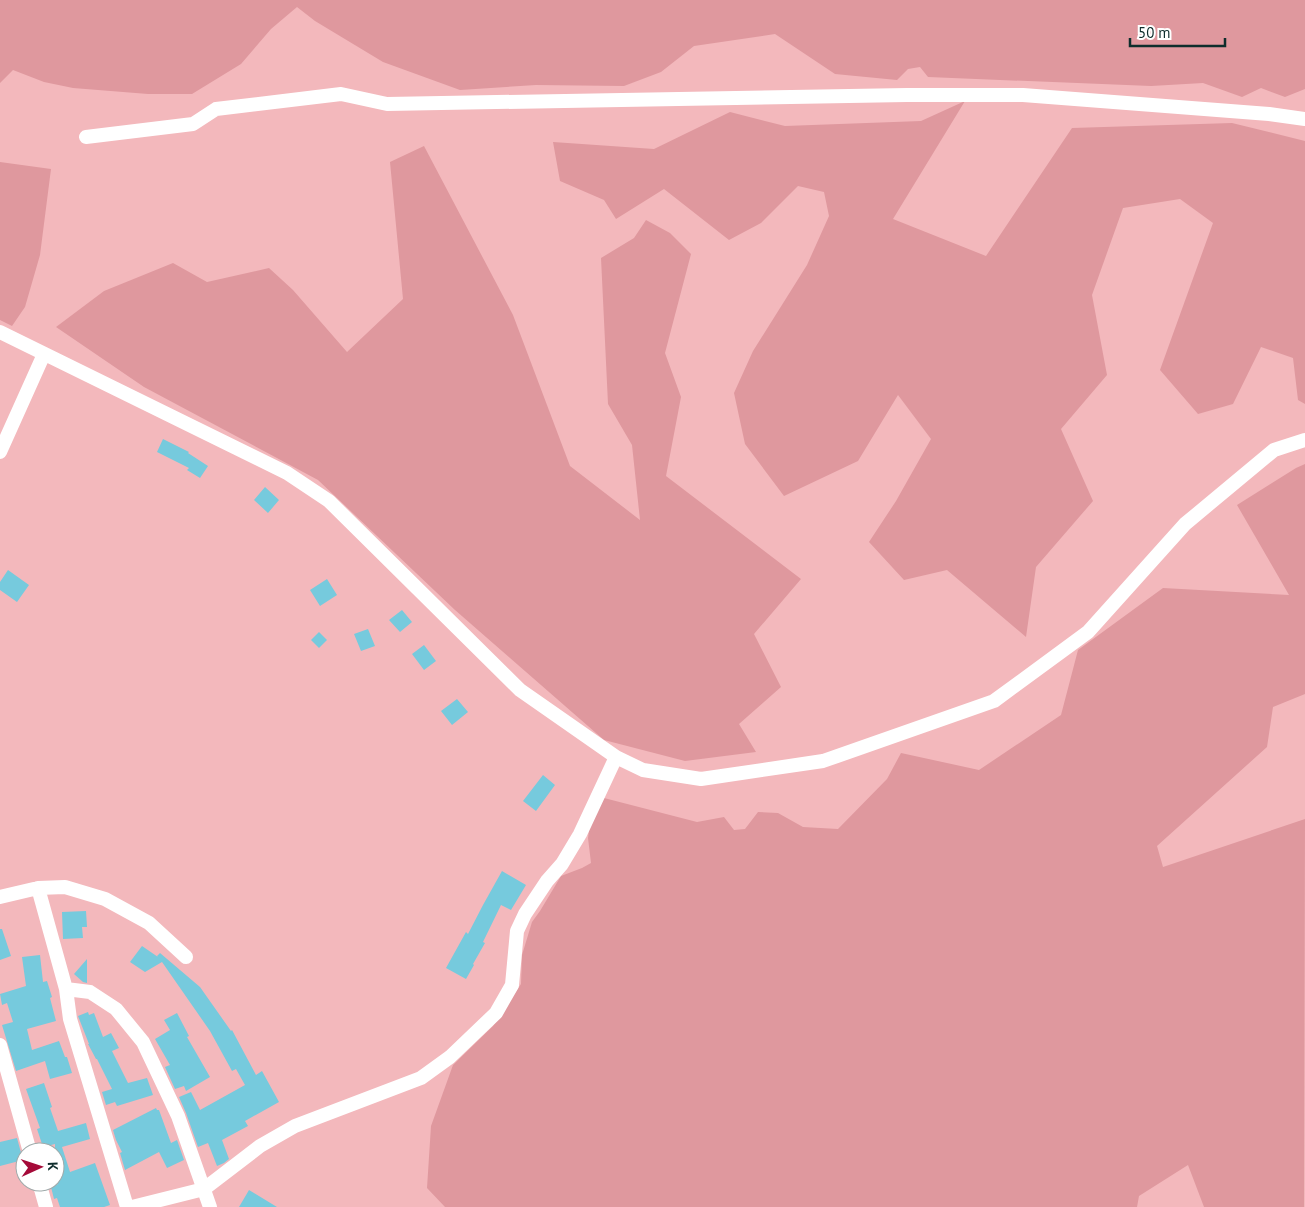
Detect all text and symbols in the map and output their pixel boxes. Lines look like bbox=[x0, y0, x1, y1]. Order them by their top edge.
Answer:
scale bar bbox=[1130, 15, 1225, 47]
text: 50 m bbox=[1138, 23, 1171, 42]
north arrow bbox=[15, 1142, 65, 1192]
text: K bbox=[44, 1162, 62, 1171]

